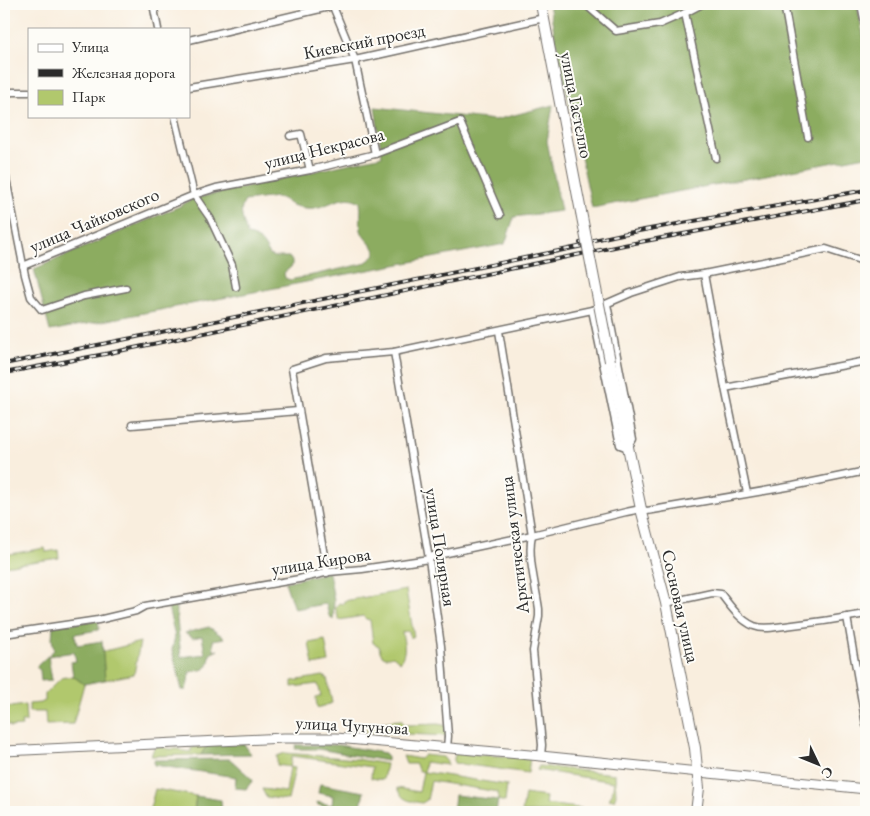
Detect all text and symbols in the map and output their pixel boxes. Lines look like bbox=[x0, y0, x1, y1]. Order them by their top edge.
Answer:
street label: Киевский проезд bbox=[301, 18, 427, 64]
legend bbox=[28, 28, 190, 118]
text: Улица bbox=[71, 37, 109, 56]
street label: улица Гастелло bbox=[555, 50, 599, 160]
text: Железная дорога bbox=[71, 63, 175, 82]
text: Парк bbox=[72, 87, 105, 106]
street label: улица Некрасова bbox=[262, 122, 387, 174]
street label: улица Чайковского bbox=[26, 182, 162, 258]
street label: Арктическая улица bbox=[494, 474, 534, 616]
street label: улица Полярная bbox=[420, 486, 462, 608]
street label: улица Кирова bbox=[270, 542, 373, 580]
street label: Сосновая улица bbox=[657, 547, 705, 666]
street label: улица Чугунова bbox=[295, 711, 410, 739]
north arrow bbox=[792, 738, 842, 788]
text: С bbox=[817, 763, 837, 783]

